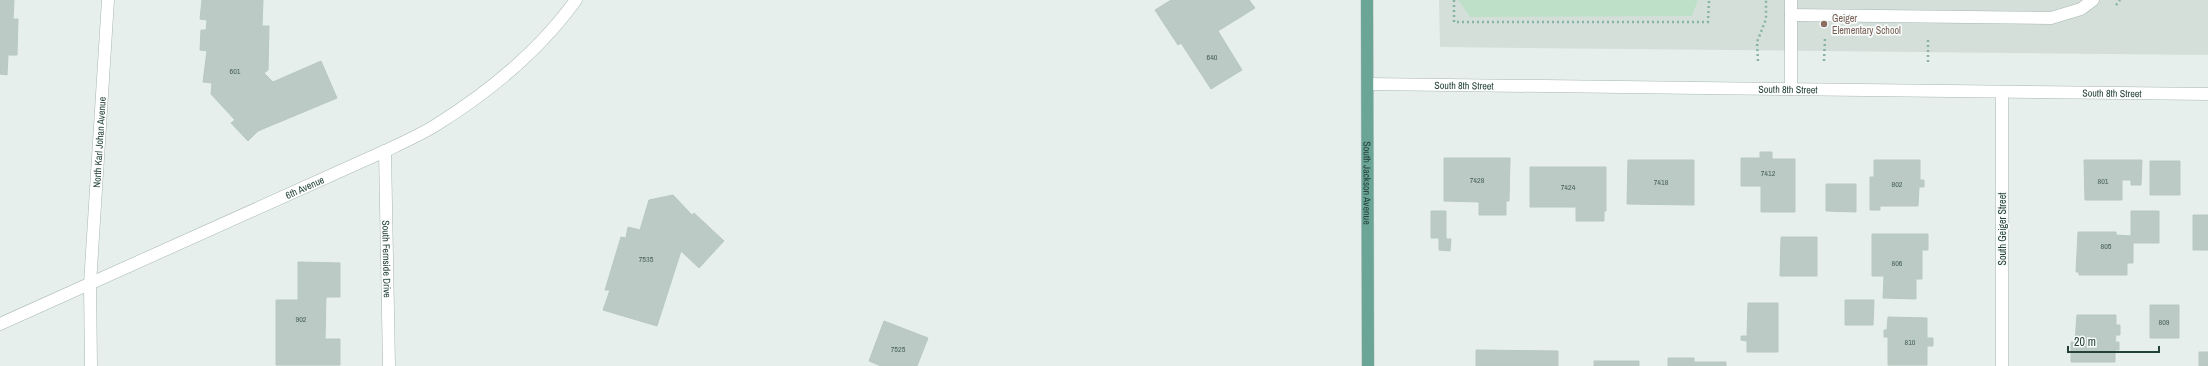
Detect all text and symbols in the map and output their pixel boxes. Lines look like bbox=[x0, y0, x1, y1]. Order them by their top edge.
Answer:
place label: Geiger Elementary School bbox=[1832, 12, 1901, 37]
marker: Geiger Elementary School bbox=[1819, 19, 1829, 29]
house number: 640 bbox=[1207, 52, 1218, 62]
house number: 601 bbox=[230, 66, 241, 76]
street label: South 8th Street bbox=[1434, 79, 1494, 93]
street label: South 8th Street bbox=[1758, 83, 1818, 96]
street label: South 8th Street bbox=[2082, 87, 2142, 100]
street label: North Karl Johan Avenue bbox=[90, 96, 109, 188]
street label: South Jackson Avenue bbox=[1360, 141, 1374, 225]
house number: 7412 bbox=[1761, 168, 1776, 178]
street label: 6th Avenue bbox=[284, 173, 327, 202]
house number: 7428 bbox=[1470, 175, 1485, 185]
house number: 801 bbox=[2098, 176, 2109, 186]
house number: 7418 bbox=[1654, 177, 1669, 187]
house number: 802 bbox=[1892, 179, 1903, 189]
house number: 7424 bbox=[1561, 182, 1576, 192]
street label: South Geiger Street bbox=[1996, 192, 2009, 265]
street label: South Fernside Drive bbox=[379, 220, 394, 298]
house number: 805 bbox=[2101, 241, 2112, 251]
house number: 7535 bbox=[639, 254, 654, 264]
house number: 806 bbox=[1892, 258, 1903, 268]
house number: 902 bbox=[296, 314, 307, 324]
house number: 809 bbox=[2159, 317, 2170, 327]
scale bar bbox=[2068, 328, 2159, 354]
text: 20 m bbox=[2074, 334, 2096, 350]
house number: 810 bbox=[1905, 337, 1916, 347]
house number: 7525 bbox=[891, 344, 906, 354]

